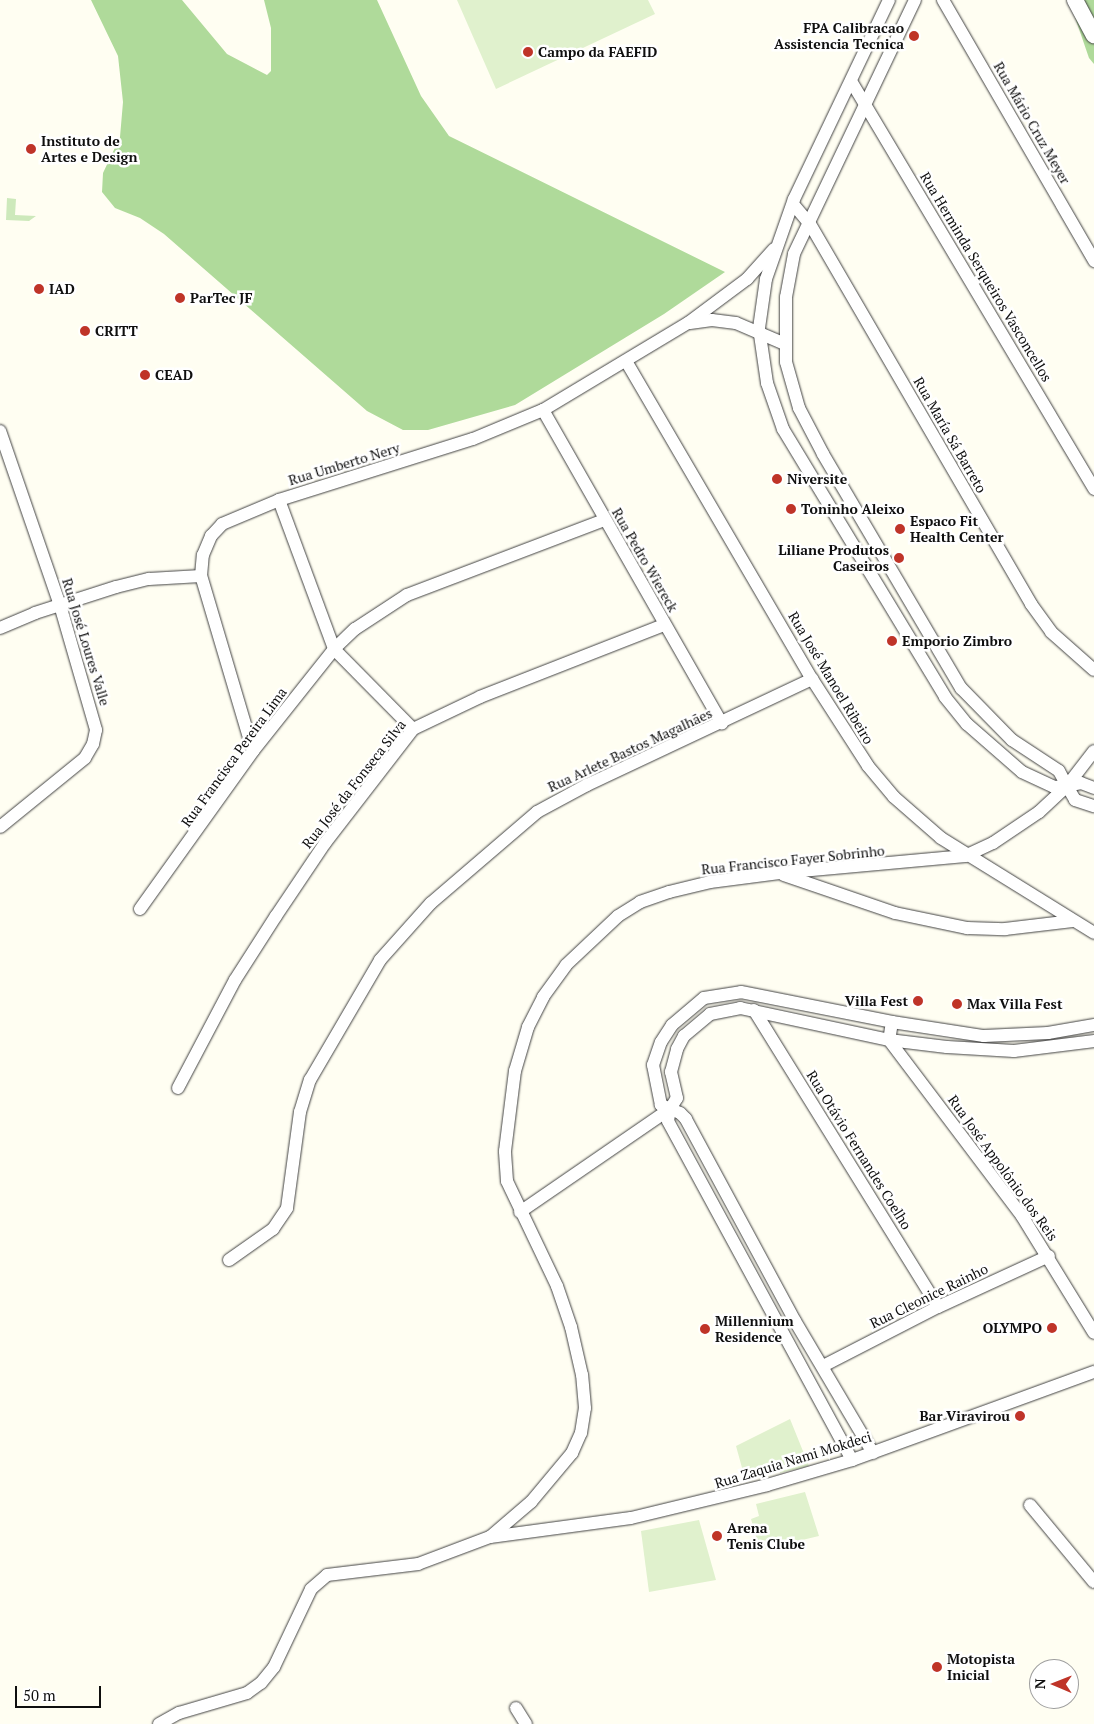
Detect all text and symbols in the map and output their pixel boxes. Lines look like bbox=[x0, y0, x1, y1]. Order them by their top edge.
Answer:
place label: FPA Calibracao Assistencia Tecnica bbox=[774, 20, 904, 52]
marker: FPA Calibracao Assistencia Tecnica bbox=[908, 30, 920, 42]
place label: Campo da FAEFID bbox=[538, 44, 657, 60]
marker: Campo da FAEFID bbox=[522, 46, 534, 58]
street label: Rua Mário Cruz Meyer bbox=[990, 59, 1074, 187]
place label: Instituto de Artes e Design bbox=[41, 133, 137, 166]
marker: Instituto de Artes e Design bbox=[25, 143, 37, 155]
street label: Rua Herminda Serqueiros Vasconcellos bbox=[917, 169, 1055, 385]
place label: IAD bbox=[49, 281, 75, 297]
marker: IAD bbox=[33, 283, 45, 295]
place label: ParTec JF bbox=[190, 290, 253, 306]
marker: ParTec JF bbox=[174, 292, 186, 304]
place label: CRITT bbox=[95, 323, 138, 339]
marker: CRITT bbox=[79, 325, 91, 337]
place label: CEAD bbox=[155, 367, 193, 383]
marker: CEAD bbox=[139, 369, 151, 381]
street label: Rua María Sá Barreto bbox=[910, 374, 990, 496]
street label: Rua Umberto Nery bbox=[286, 439, 402, 489]
place label: Niversite bbox=[787, 471, 847, 487]
marker: Niversite bbox=[771, 473, 783, 485]
place label: Toninho Aleixo bbox=[801, 501, 905, 517]
marker: Toninho Aleixo bbox=[785, 503, 797, 515]
street label: Rua Pedro Wiereck bbox=[608, 505, 682, 615]
place label: Espaco Fit Health Center bbox=[910, 513, 1004, 546]
marker: Espaco Fit Health Center bbox=[894, 523, 906, 535]
place label: Liliane Produtos Caseiros bbox=[778, 542, 889, 574]
marker: Liliane Produtos Caseiros bbox=[893, 552, 905, 564]
street label: Rua José Loures Valle bbox=[59, 576, 113, 708]
street label: Rua José Manoel Ribeiro bbox=[785, 609, 877, 747]
place label: Emporio Zimbro bbox=[902, 633, 1012, 649]
marker: Emporio Zimbro bbox=[886, 635, 898, 647]
street label: Rua Francisca Pereira Lima bbox=[178, 684, 290, 830]
street label: Rua Arlete Bastos Magalhães bbox=[545, 704, 715, 796]
street label: Rua José da Fonseca Silva bbox=[299, 716, 409, 852]
street label: Rua Francisco Fayer Sobrinho bbox=[701, 842, 885, 878]
place label: Villa Fest bbox=[845, 993, 908, 1009]
marker: Villa Fest bbox=[912, 995, 924, 1007]
place label: Max Villa Fest bbox=[967, 996, 1063, 1012]
marker: Max Villa Fest bbox=[951, 998, 963, 1010]
street label: Rua Otávio Fernandes Coelho bbox=[803, 1067, 915, 1233]
street label: Rua José Appolônio dos Reis bbox=[944, 1092, 1062, 1244]
street label: Rua Cleonice Rainho bbox=[867, 1260, 991, 1332]
place label: Millennium Residence bbox=[715, 1313, 794, 1345]
place label: OLYMPO bbox=[983, 1320, 1042, 1336]
marker: OLYMPO bbox=[1046, 1322, 1058, 1334]
marker: Millennium Residence bbox=[699, 1323, 711, 1335]
place label: Bar Viravirou bbox=[919, 1408, 1010, 1424]
marker: Bar Viravirou bbox=[1014, 1410, 1026, 1422]
street label: Rua Zaquia Nami Mokdeci bbox=[713, 1428, 873, 1492]
place label: Arena Tenis Clube bbox=[727, 1520, 805, 1552]
marker: Arena Tenis Clube bbox=[711, 1530, 723, 1542]
place label: Motopista Inicial bbox=[947, 1651, 1015, 1684]
north arrow bbox=[1029, 1659, 1079, 1709]
marker: Motopista Inicial bbox=[931, 1661, 943, 1673]
scale bar bbox=[18, 1676, 104, 1708]
text: N bbox=[1030, 1678, 1049, 1689]
text: 50 m bbox=[23, 1685, 56, 1705]

